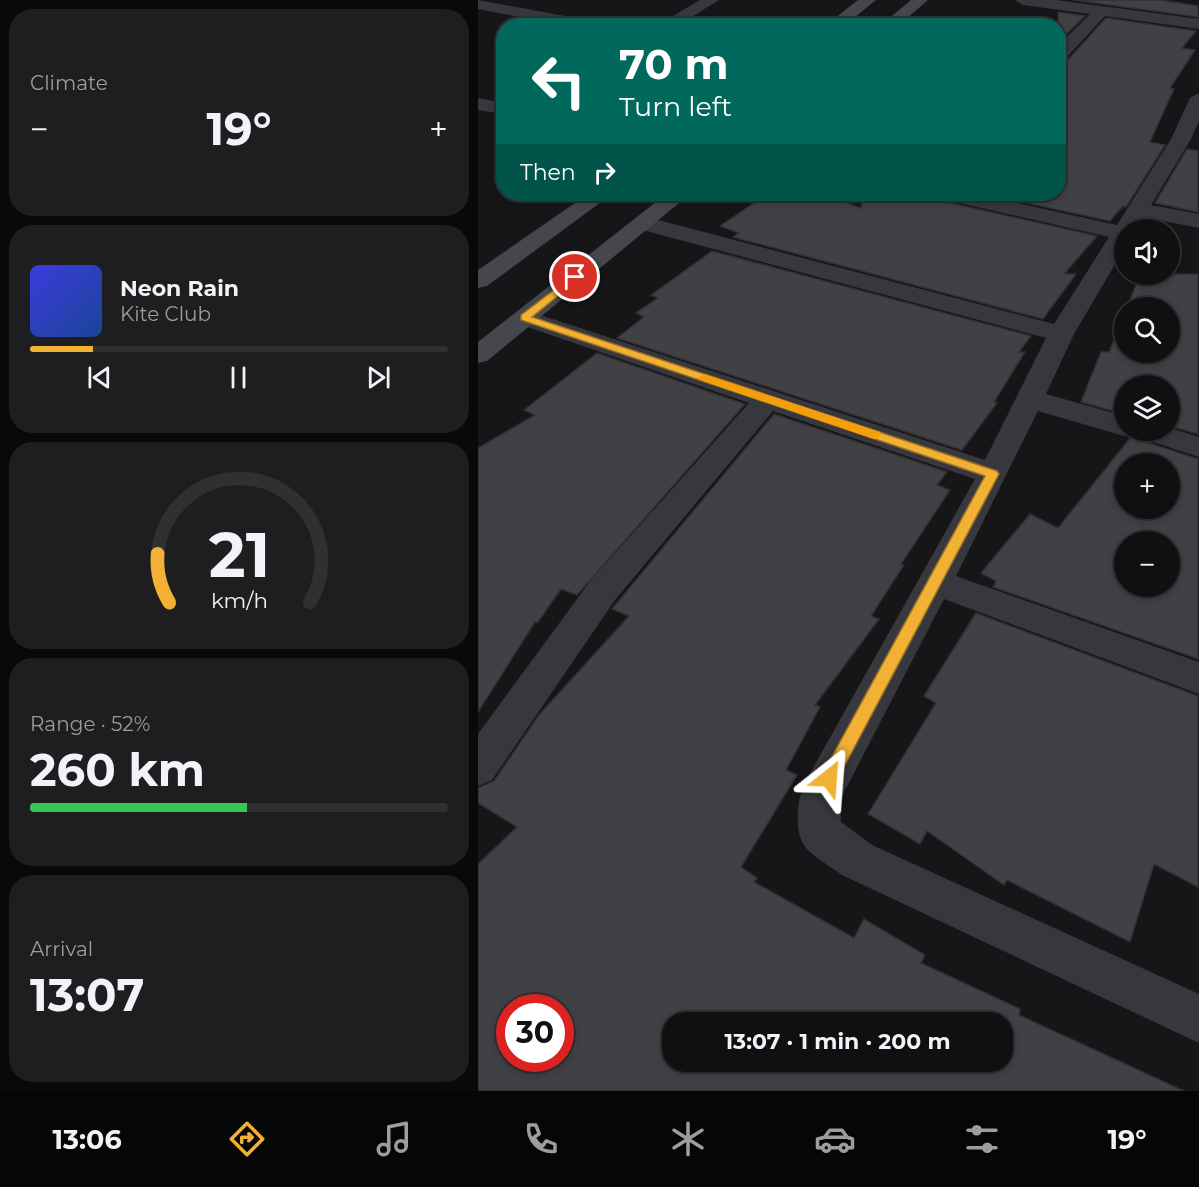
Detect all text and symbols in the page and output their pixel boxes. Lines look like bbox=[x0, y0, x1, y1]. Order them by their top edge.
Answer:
text: 70 m bbox=[619, 38, 729, 90]
icon: left bbox=[520, 42, 598, 120]
text: Climate bbox=[30, 71, 108, 95]
text: Turn left bbox=[619, 90, 732, 123]
text: 19° bbox=[206, 101, 272, 156]
text: − bbox=[30, 109, 49, 149]
text: + bbox=[429, 109, 448, 149]
icon: right bbox=[588, 156, 621, 189]
text: Then bbox=[520, 159, 576, 186]
map controls bbox=[1114, 219, 1180, 597]
button: sound bbox=[1114, 219, 1180, 285]
pin bbox=[549, 251, 600, 302]
icon: arrive bbox=[558, 260, 591, 293]
text: Neon Rain bbox=[120, 275, 239, 302]
button: search bbox=[1114, 297, 1180, 363]
text: Kite Club bbox=[120, 302, 211, 326]
icon: previous bbox=[83, 361, 116, 394]
icon: pause bbox=[222, 361, 255, 394]
icon: next bbox=[362, 361, 395, 394]
button: layers bbox=[1114, 375, 1180, 441]
button: + bbox=[1114, 453, 1180, 519]
text: 21 bbox=[208, 517, 270, 593]
button: − bbox=[1114, 531, 1180, 597]
text: km/h bbox=[210, 587, 268, 613]
text: Range · 52% bbox=[30, 712, 150, 736]
text: 260 km bbox=[30, 742, 205, 797]
position arrow bbox=[797, 746, 861, 810]
text: Arrival bbox=[30, 937, 93, 961]
text: 13:07 bbox=[30, 967, 144, 1022]
speed limit sign: 30 bbox=[496, 994, 574, 1072]
text: 13:07 · 1 min · 200 m bbox=[724, 1028, 951, 1055]
icon: directions bbox=[226, 1118, 268, 1160]
icon: music bbox=[373, 1118, 415, 1160]
icon: phone bbox=[520, 1118, 562, 1160]
icon: climate bbox=[667, 1118, 709, 1160]
icon: car bbox=[814, 1118, 856, 1160]
icon: filters bbox=[961, 1118, 1003, 1160]
text: 13:06 bbox=[52, 1123, 122, 1156]
text: 19° bbox=[1107, 1123, 1146, 1156]

